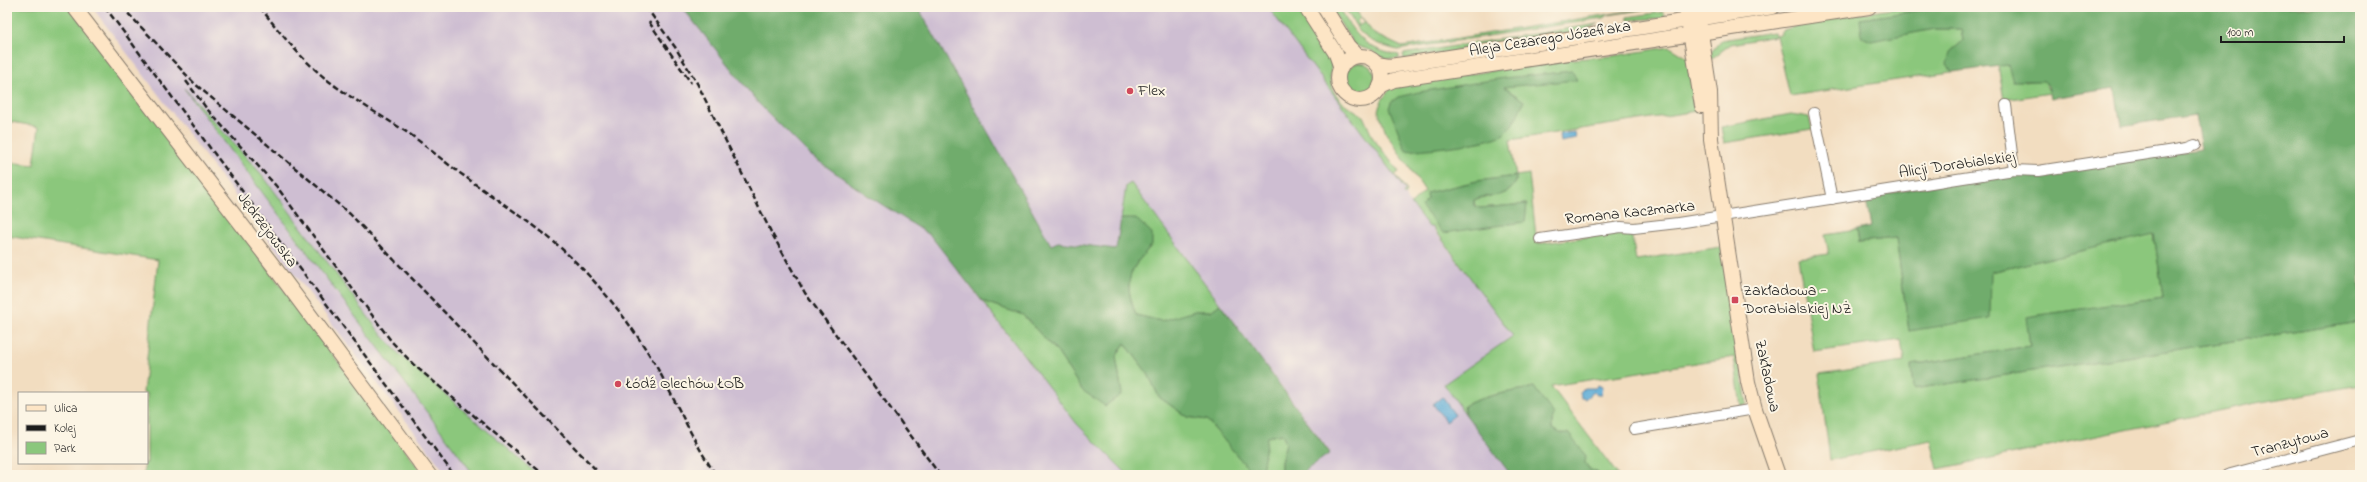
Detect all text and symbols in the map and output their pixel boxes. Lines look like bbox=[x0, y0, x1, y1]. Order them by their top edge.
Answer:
street label: Aleja Cezarego Józefiaka bbox=[1468, 14, 1632, 64]
scale bar bbox=[2221, 18, 2344, 44]
text: 100 m bbox=[2227, 24, 2254, 42]
place label: Flex bbox=[1137, 79, 1165, 103]
marker: Flex bbox=[1125, 86, 1135, 96]
street label: Alicji Dorabialskiej bbox=[1897, 145, 2018, 185]
street label: Jędrzejowska bbox=[231, 187, 303, 273]
street label: Romana Kaczmarka bbox=[1564, 194, 1696, 232]
place label: Zakładowa - Dorabialskiej NŻ bbox=[1742, 279, 1852, 321]
marker: Zakładowa - Dorabialskiej NŻ bbox=[1730, 295, 1740, 305]
street label: Zakładowa bbox=[1748, 338, 1786, 414]
place label: Łódź Olechów ŁOB bbox=[625, 372, 744, 396]
marker: Łódź Olechów ŁOB bbox=[613, 379, 623, 389]
legend bbox=[18, 392, 148, 464]
text: Ulica bbox=[54, 400, 78, 418]
text: Kolej bbox=[54, 420, 76, 438]
street label: Tranzytowa bbox=[2249, 421, 2331, 465]
text: Park bbox=[54, 440, 76, 458]

